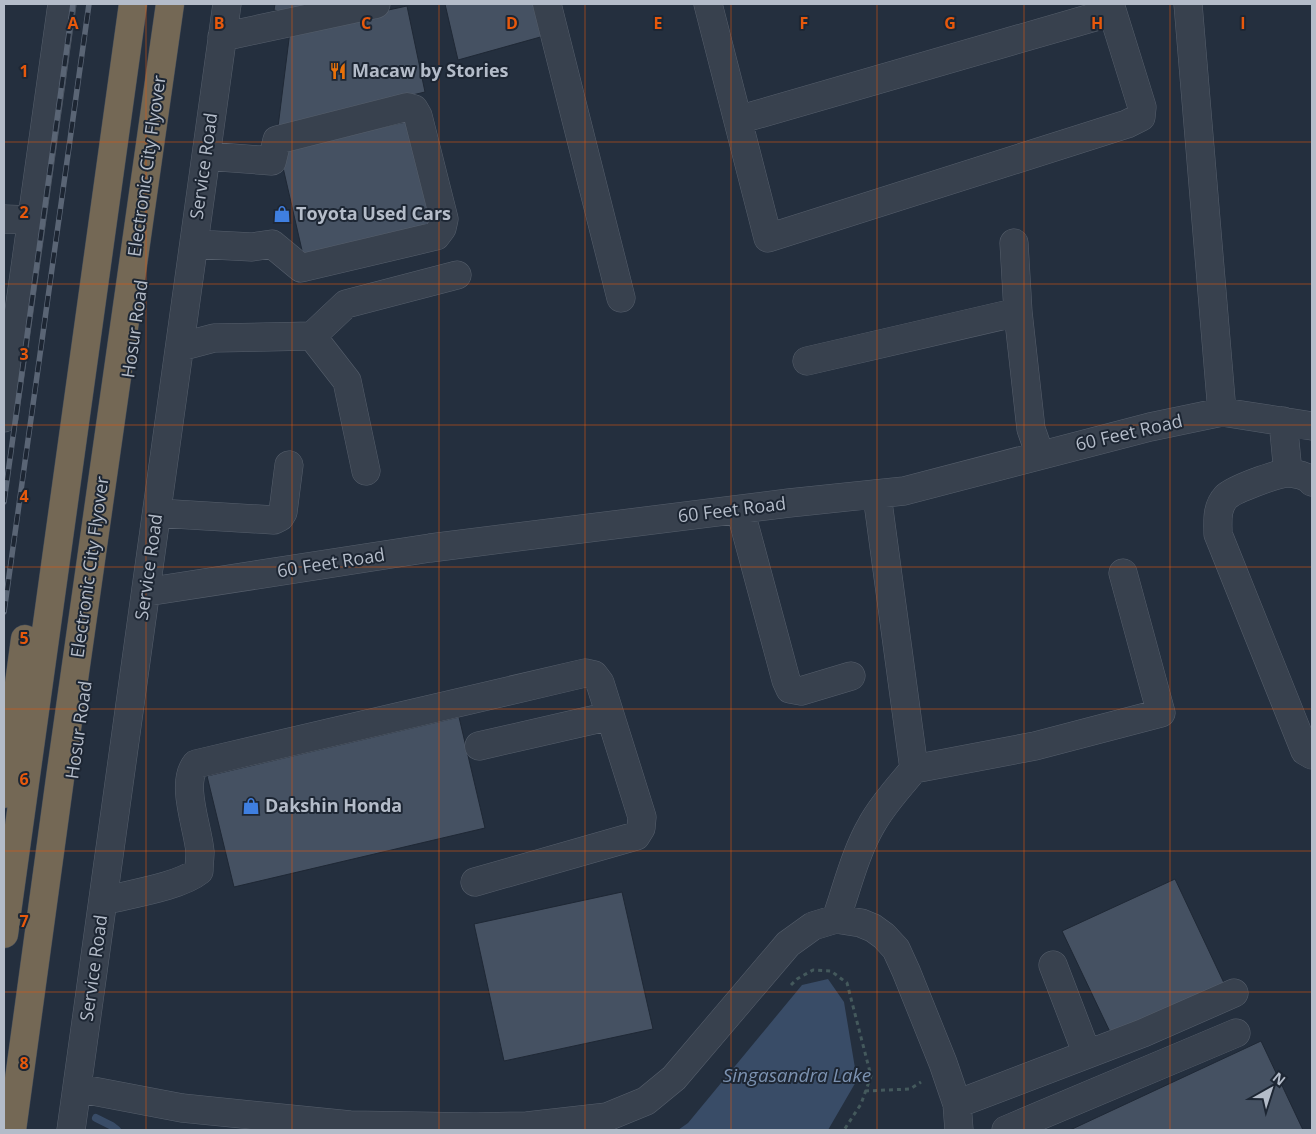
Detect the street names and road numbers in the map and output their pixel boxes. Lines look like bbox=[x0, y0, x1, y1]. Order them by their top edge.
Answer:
street label: Electronic City Flyover bbox=[121, 73, 171, 258]
street label: Service Road bbox=[184, 111, 222, 221]
street label: Hosur Road bbox=[115, 278, 153, 379]
street label: 60 Feet Road bbox=[1073, 408, 1184, 456]
street label: Electronic City Flyover bbox=[64, 474, 114, 659]
street label: 60 Feet Road bbox=[676, 490, 787, 528]
street label: Service Road bbox=[129, 512, 167, 622]
street label: 60 Feet Road bbox=[275, 542, 386, 582]
street label: Hosur Road bbox=[59, 679, 97, 780]
street label: Service Road bbox=[74, 913, 112, 1023]

